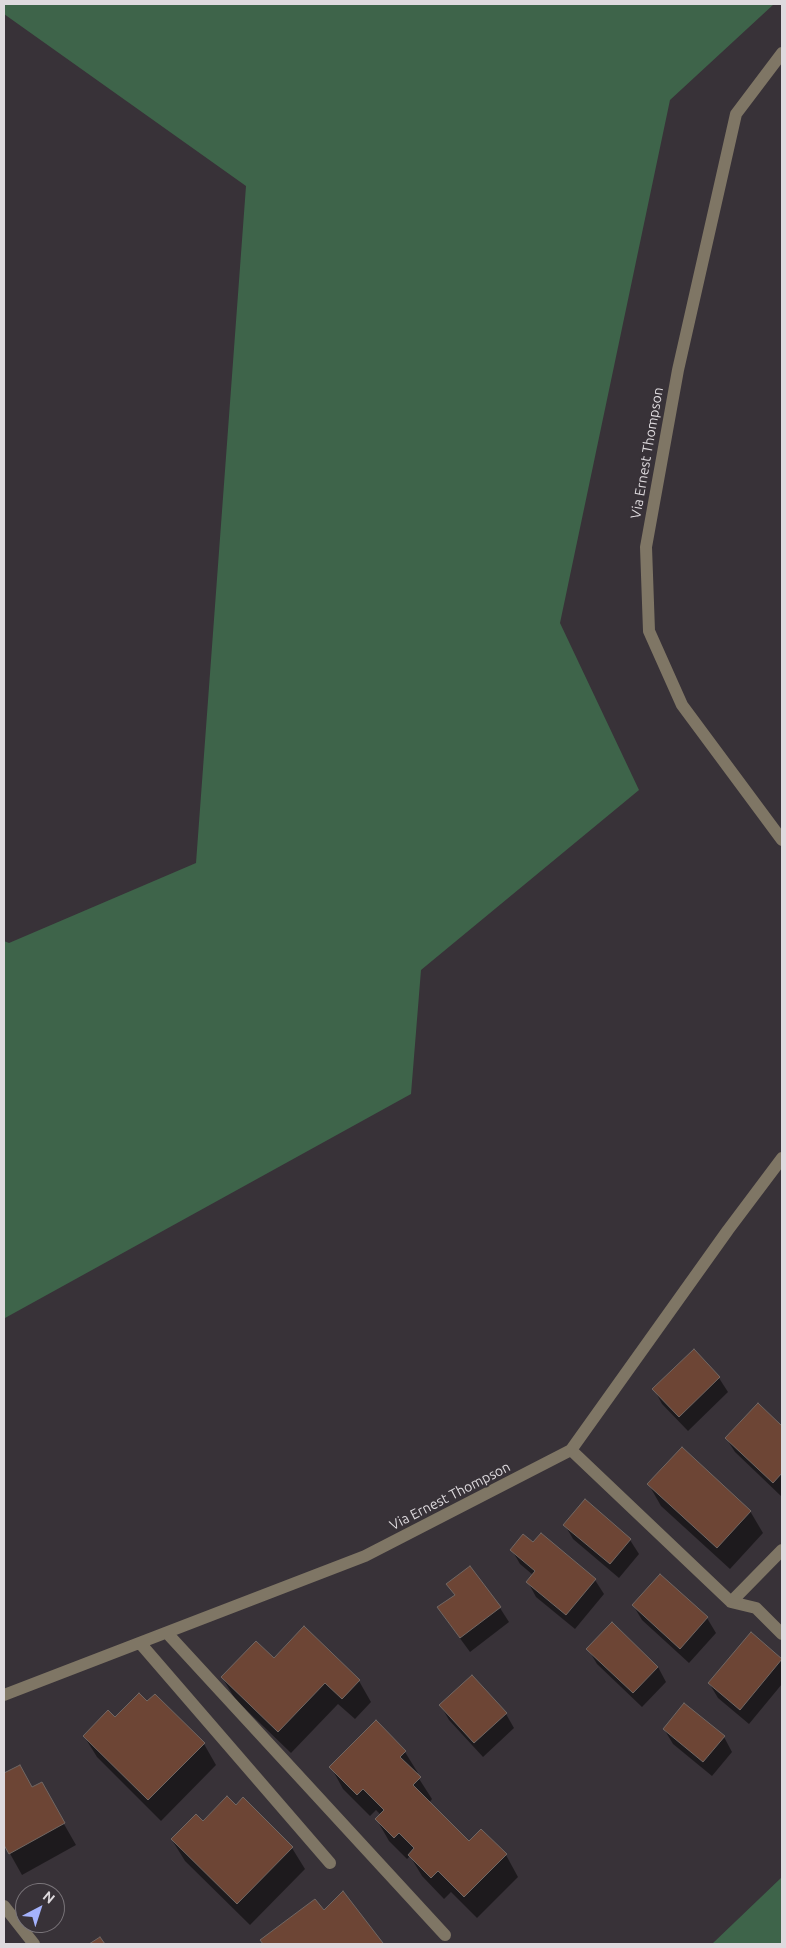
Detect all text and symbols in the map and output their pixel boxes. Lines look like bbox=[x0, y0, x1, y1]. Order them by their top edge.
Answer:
street label: Via Ernest Thompson bbox=[627, 386, 667, 520]
street label: Via Ernest Thompson bbox=[387, 1458, 513, 1534]
north arrow bbox=[15, 1883, 65, 1933]
text: N bbox=[40, 1888, 58, 1907]

